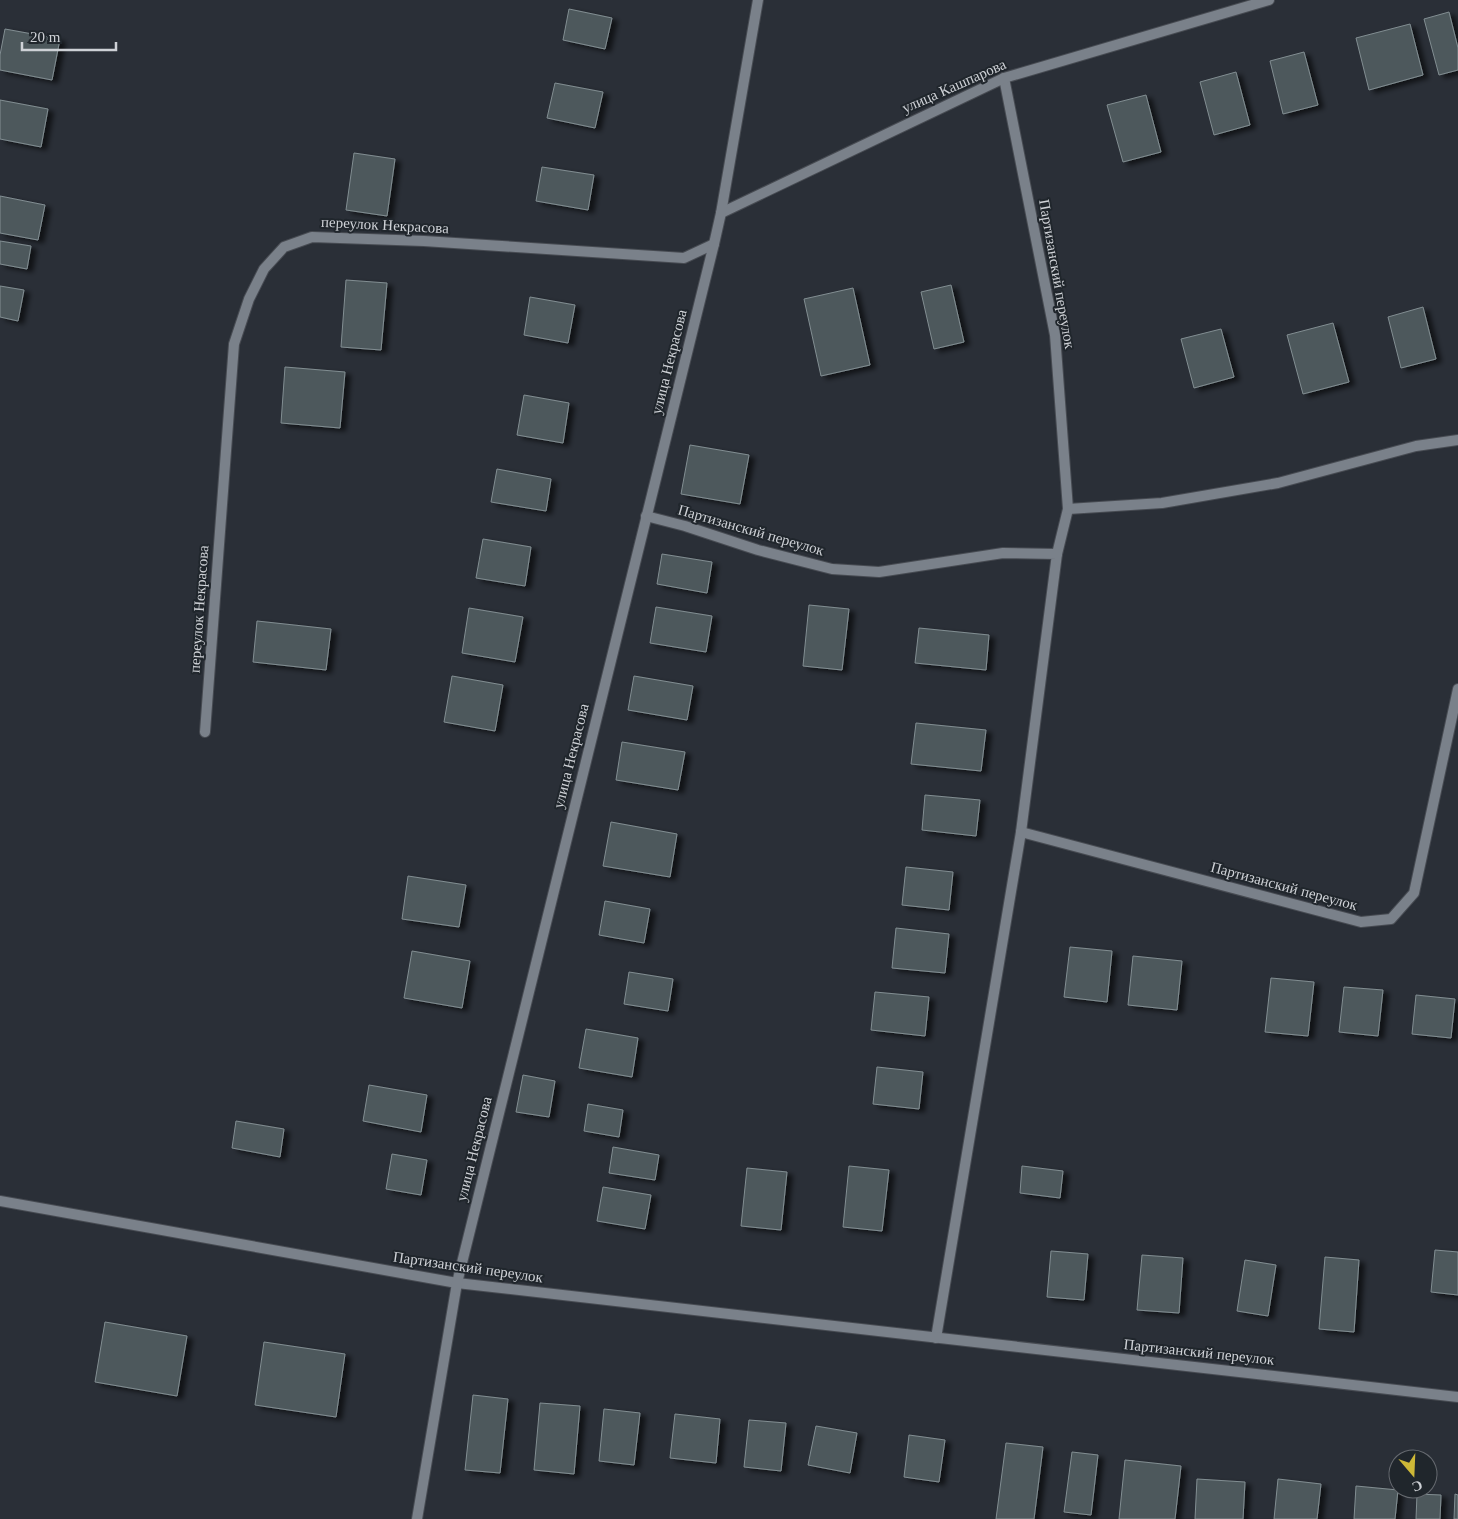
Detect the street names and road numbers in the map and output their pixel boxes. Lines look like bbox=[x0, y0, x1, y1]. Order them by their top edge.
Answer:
street label: улица Кашпарова bbox=[900, 56, 1009, 116]
street label: Партизанский переулок bbox=[1036, 198, 1078, 351]
street label: переулок Некрасова bbox=[321, 214, 450, 236]
street label: улица Некрасова bbox=[648, 308, 690, 416]
street label: Партизанский переулок bbox=[676, 501, 827, 559]
street label: переулок Некрасова bbox=[187, 544, 211, 673]
street label: улица Некрасова bbox=[550, 702, 592, 810]
street label: Партизанский переулок bbox=[1209, 859, 1360, 913]
street label: улица Некрасова bbox=[453, 1095, 495, 1203]
street label: Партизанский переулок bbox=[392, 1249, 545, 1286]
street label: Партизанский переулок bbox=[1123, 1336, 1276, 1368]

